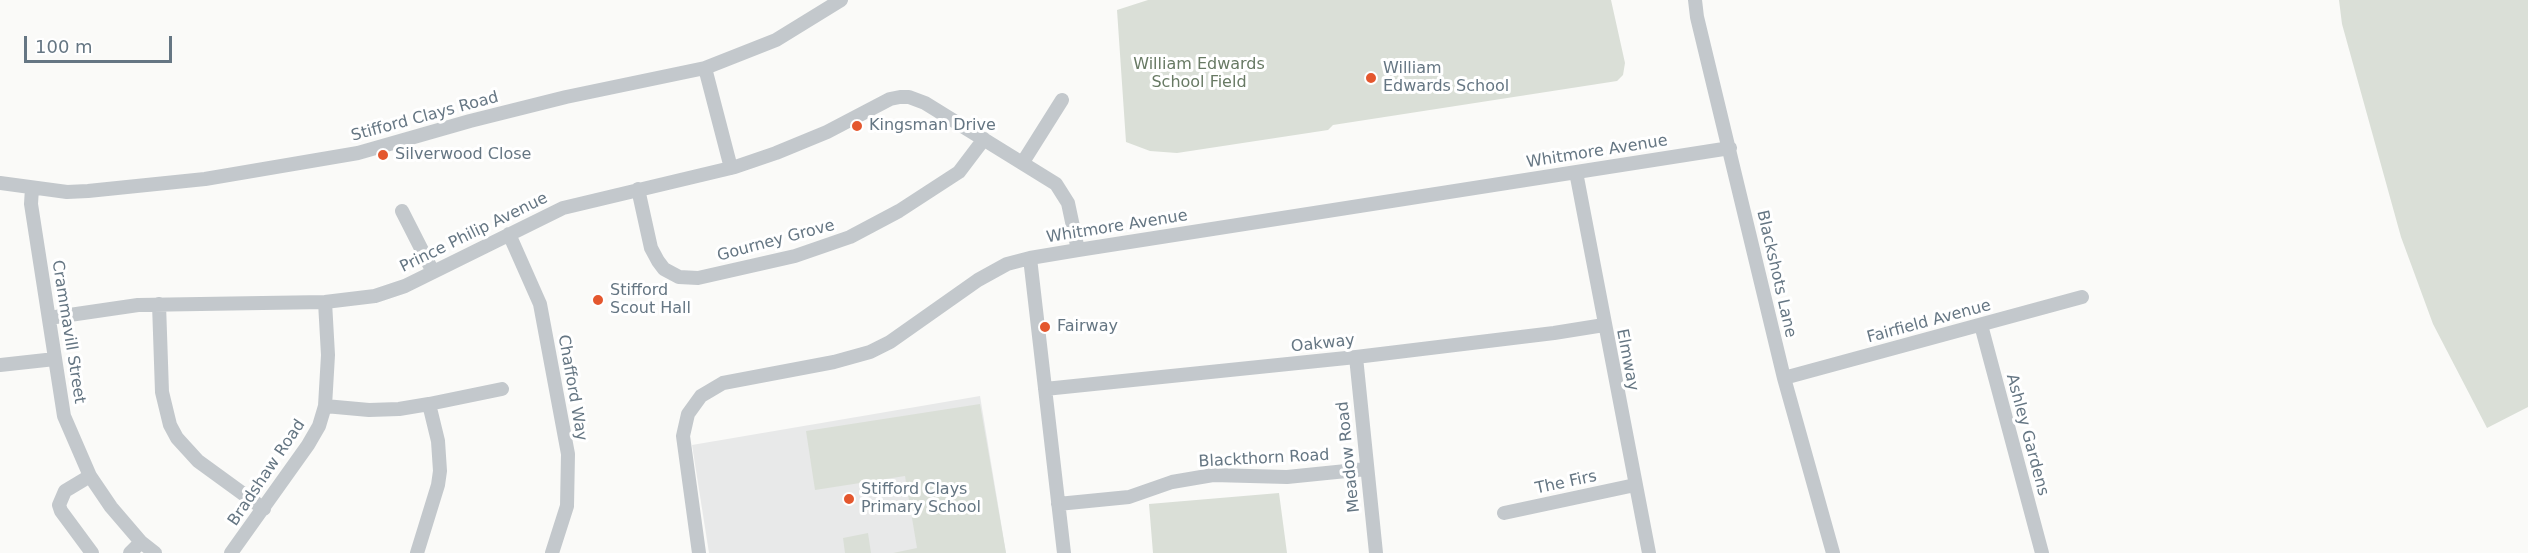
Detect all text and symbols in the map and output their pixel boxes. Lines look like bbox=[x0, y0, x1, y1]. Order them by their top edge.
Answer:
scale bar bbox=[27, 24, 176, 62]
text: 100 m bbox=[35, 36, 93, 57]
park label: William Edwards School Field bbox=[1133, 55, 1265, 93]
place label: William Edwards School bbox=[1383, 59, 1509, 97]
marker: William Edwards School bbox=[1364, 71, 1378, 85]
street label: Stifford Clays Road bbox=[349, 88, 501, 146]
place label: Kingsman Drive bbox=[869, 116, 996, 136]
marker: Kingsman Drive bbox=[850, 119, 864, 133]
street label: Whitmore Avenue bbox=[1525, 131, 1669, 173]
place label: Silverwood Close bbox=[395, 145, 531, 165]
marker: Silverwood Close bbox=[376, 148, 390, 162]
street label: Prince Philip Avenue bbox=[397, 189, 551, 277]
street label: Whitmore Avenue bbox=[1045, 206, 1189, 248]
street label: Blackshots Lane bbox=[1752, 209, 1800, 339]
street label: Gourney Grove bbox=[715, 216, 837, 266]
street label: Crammavill Street bbox=[47, 259, 89, 405]
place label: Stifford Scout Hall bbox=[610, 281, 691, 319]
marker: Stifford Scout Hall bbox=[591, 293, 605, 307]
street label: Fairfield Avenue bbox=[1865, 296, 1993, 348]
place label: Fairway bbox=[1057, 317, 1118, 337]
marker: Fairway bbox=[1038, 320, 1052, 334]
street label: Elmway bbox=[1612, 327, 1642, 393]
street label: Oakway bbox=[1290, 331, 1356, 357]
street label: Chafford Way bbox=[553, 333, 591, 443]
street label: Ashley Gardens bbox=[2002, 372, 2052, 498]
street label: Meadow Road bbox=[1334, 400, 1364, 514]
street label: Bradshaw Road bbox=[224, 416, 310, 530]
street label: Blackthorn Road bbox=[1198, 446, 1330, 472]
street label: The Firs bbox=[1534, 467, 1598, 499]
place label: Stifford Clays Primary School bbox=[861, 480, 981, 518]
marker: Stifford Clays Primary School bbox=[842, 492, 856, 506]

